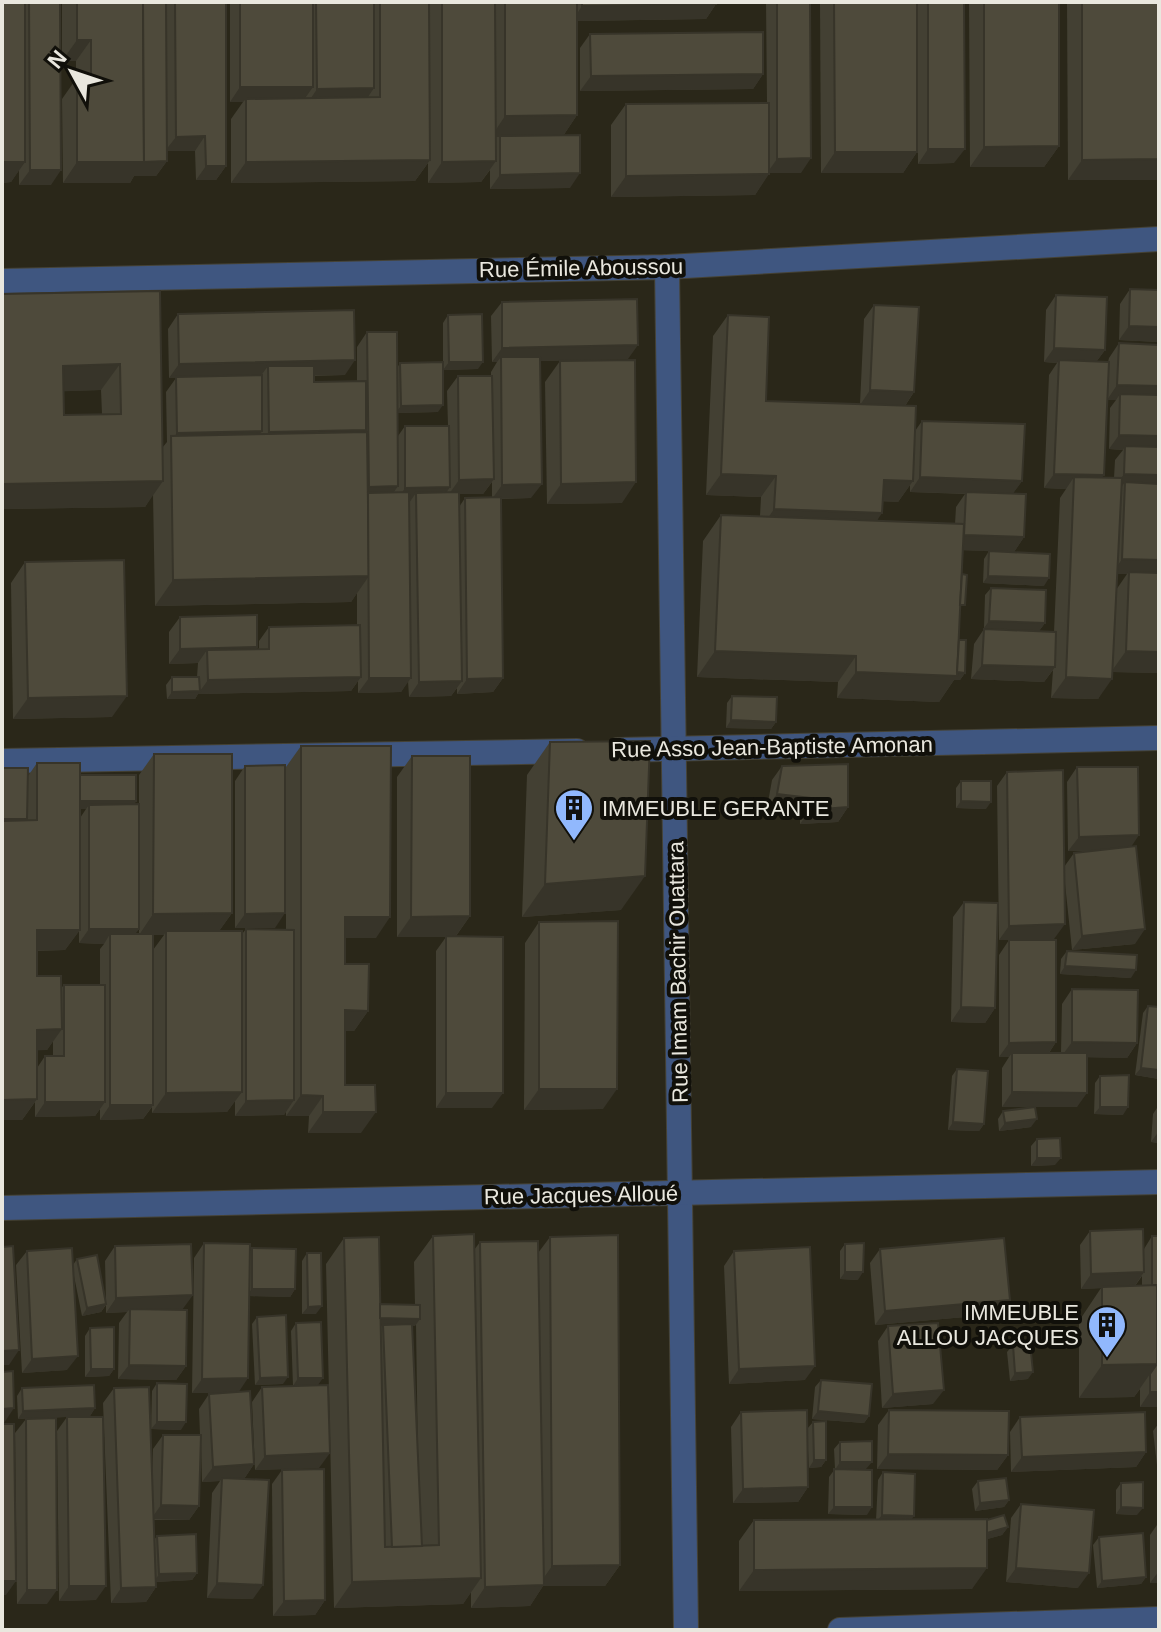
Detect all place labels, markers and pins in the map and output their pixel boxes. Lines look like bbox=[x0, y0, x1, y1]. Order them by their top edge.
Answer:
building icon: IMMEUBLE GERANTE bbox=[553, 787, 595, 842]
place label: IMMEUBLE GERANTE bbox=[602, 796, 829, 821]
place label: IMMEUBLE ALLOU JACQUES bbox=[897, 1300, 1079, 1350]
building icon: IMMEUBLE ALLOU JACQUES bbox=[1086, 1304, 1128, 1359]

